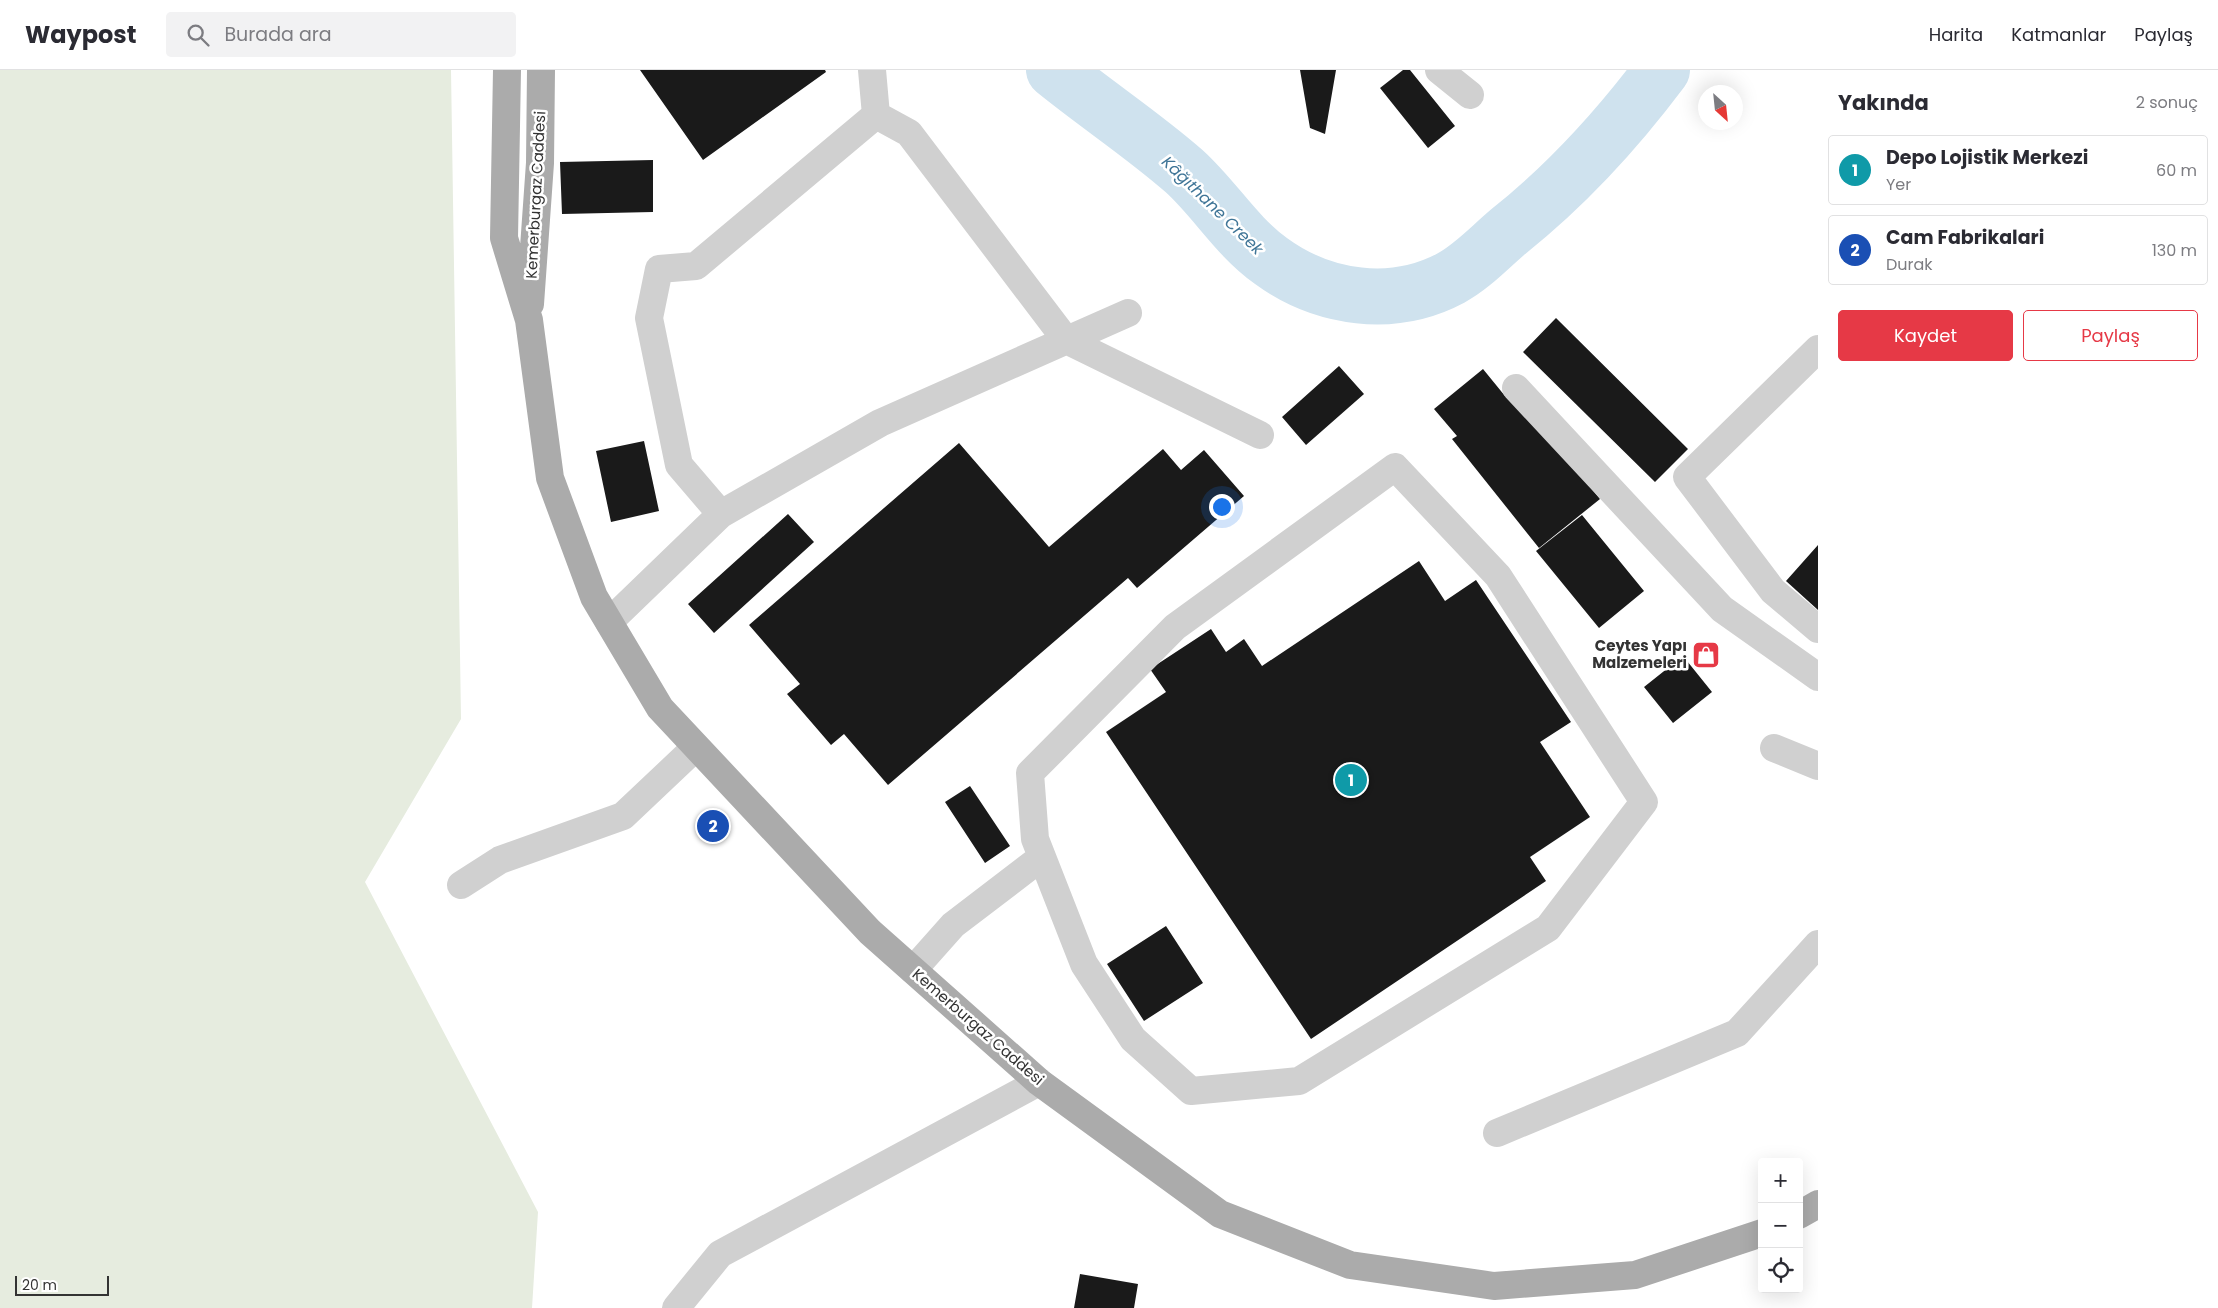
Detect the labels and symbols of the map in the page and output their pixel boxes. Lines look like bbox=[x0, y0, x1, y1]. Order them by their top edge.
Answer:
north arrow bbox=[1698, 85, 1743, 130]
street label: Kemerburgaz Caddesi bbox=[521, 111, 550, 279]
water label: Kâğıthane Creek bbox=[1157, 151, 1269, 260]
your location bbox=[1209, 494, 1235, 520]
place label: Ceytes Yapı Malzemeleri bbox=[1592, 635, 1687, 673]
shop icon: Ceytes Yapı Malzemeleri bbox=[1691, 640, 1721, 670]
pin: 1 bbox=[1335, 761, 1367, 799]
pin: 2 bbox=[697, 807, 729, 845]
street label: Kemerburgaz Caddesi bbox=[908, 964, 1049, 1090]
scale bar bbox=[15, 1273, 109, 1296]

